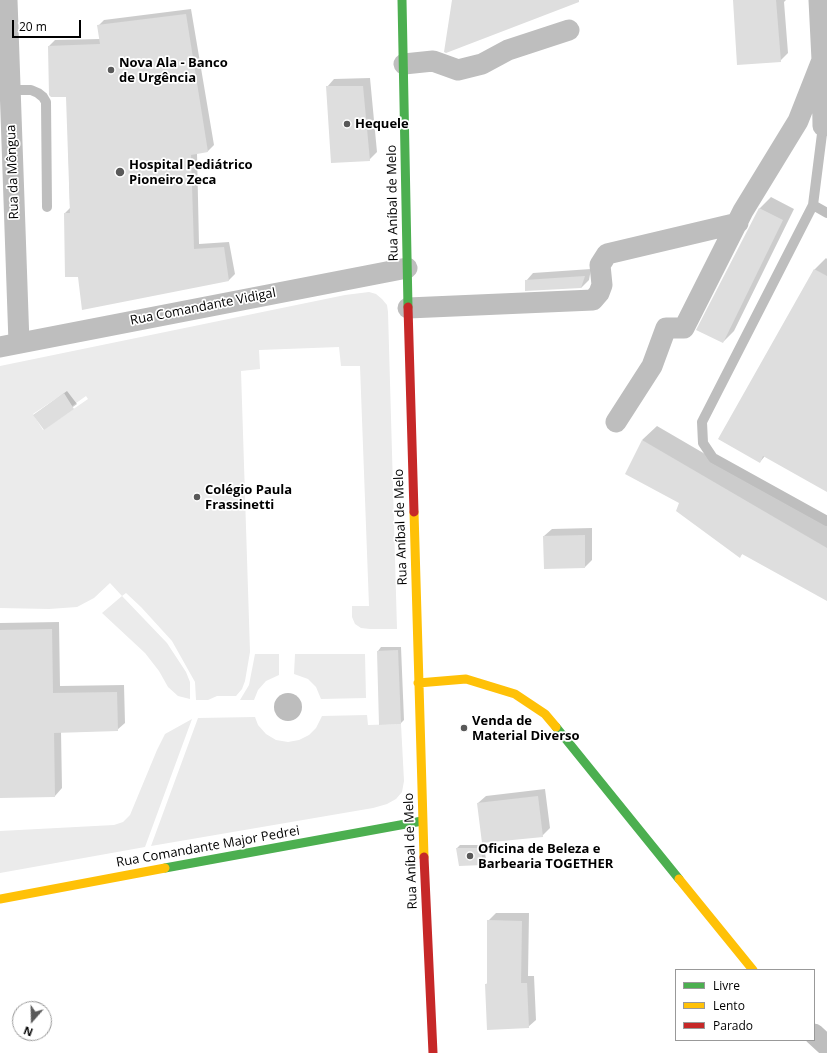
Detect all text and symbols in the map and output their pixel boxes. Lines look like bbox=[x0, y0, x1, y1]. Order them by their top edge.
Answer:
scale bar bbox=[14, 12, 83, 38]
text: 20 m bbox=[19, 18, 47, 35]
place label: Nova Ala - Banco de Urgência bbox=[119, 55, 228, 86]
marker: Nova Ala - Banco de Urgência bbox=[106, 65, 116, 75]
place label: Hequele bbox=[355, 116, 409, 132]
marker: Hequele bbox=[342, 119, 352, 129]
street label: Rua da Môngua bbox=[4, 124, 22, 220]
street label: Rua Aníbal de Melo bbox=[384, 145, 402, 261]
place label: Hospital Pediátrico Pioneiro Zeca bbox=[129, 157, 253, 188]
marker: Hospital Pediátrico Pioneiro Zeca bbox=[114, 166, 126, 178]
street label: Rua Comandante Vidigal bbox=[129, 285, 277, 329]
street label: Rua Aníbal de Melo bbox=[391, 468, 411, 586]
place label: Colégio Paula Frassinetti bbox=[205, 482, 292, 513]
marker: Colégio Paula Frassinetti bbox=[192, 492, 202, 502]
place label: Venda de Material Diverso bbox=[472, 713, 580, 744]
marker: Venda de Material Diverso bbox=[459, 723, 469, 733]
street label: Rua Aníbal de Melo bbox=[401, 792, 421, 910]
street label: Rua Comandante Major Pedrei bbox=[115, 823, 301, 871]
place label: Oficina de Beleza e Barbearia TOGETHER bbox=[478, 841, 613, 872]
marker: Oficina de Beleza e Barbearia TOGETHER bbox=[465, 851, 475, 861]
legend bbox=[675, 969, 815, 1041]
text: Livre bbox=[713, 977, 740, 994]
text: Lento bbox=[713, 997, 745, 1014]
north arrow bbox=[12, 1001, 52, 1041]
text: Parado bbox=[713, 1017, 753, 1034]
text: N bbox=[21, 1023, 35, 1040]

